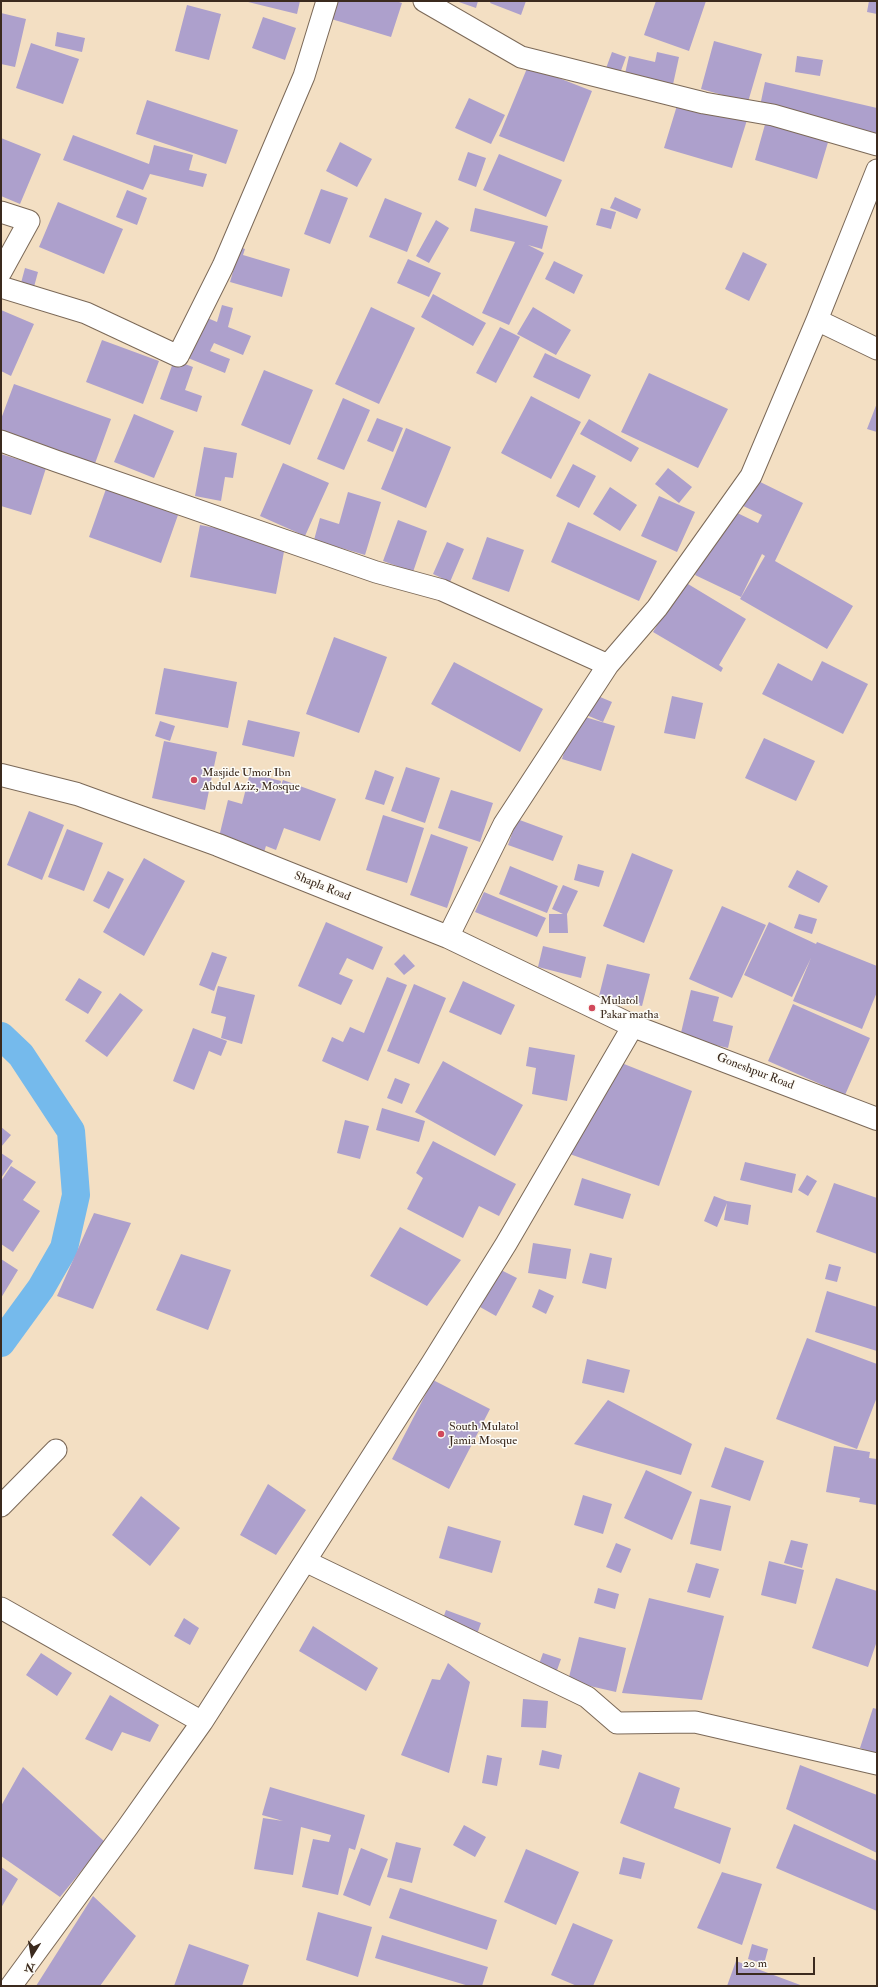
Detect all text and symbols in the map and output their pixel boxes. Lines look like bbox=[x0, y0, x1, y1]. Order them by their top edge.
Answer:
place label: Masjide Umor Ibn Abdul Aziz, Mosque bbox=[202, 766, 300, 794]
marker: Masjide Umor Ibn Abdul Aziz, Mosque bbox=[189, 775, 199, 785]
street label: Shapla Road bbox=[292, 869, 352, 905]
place label: Mulatol Pakar matha bbox=[600, 994, 659, 1022]
marker: Mulatol Pakar matha bbox=[587, 1003, 597, 1013]
street label: Goneshpur Road bbox=[714, 1051, 796, 1093]
place label: South Mulatol Jamia Mosque bbox=[449, 1420, 519, 1448]
marker: South Mulatol Jamia Mosque bbox=[436, 1429, 446, 1439]
north arrow bbox=[12, 1935, 52, 1975]
scale bar bbox=[738, 1949, 817, 1975]
text: 20 m bbox=[743, 1956, 767, 1971]
text: N bbox=[24, 1960, 36, 1975]

